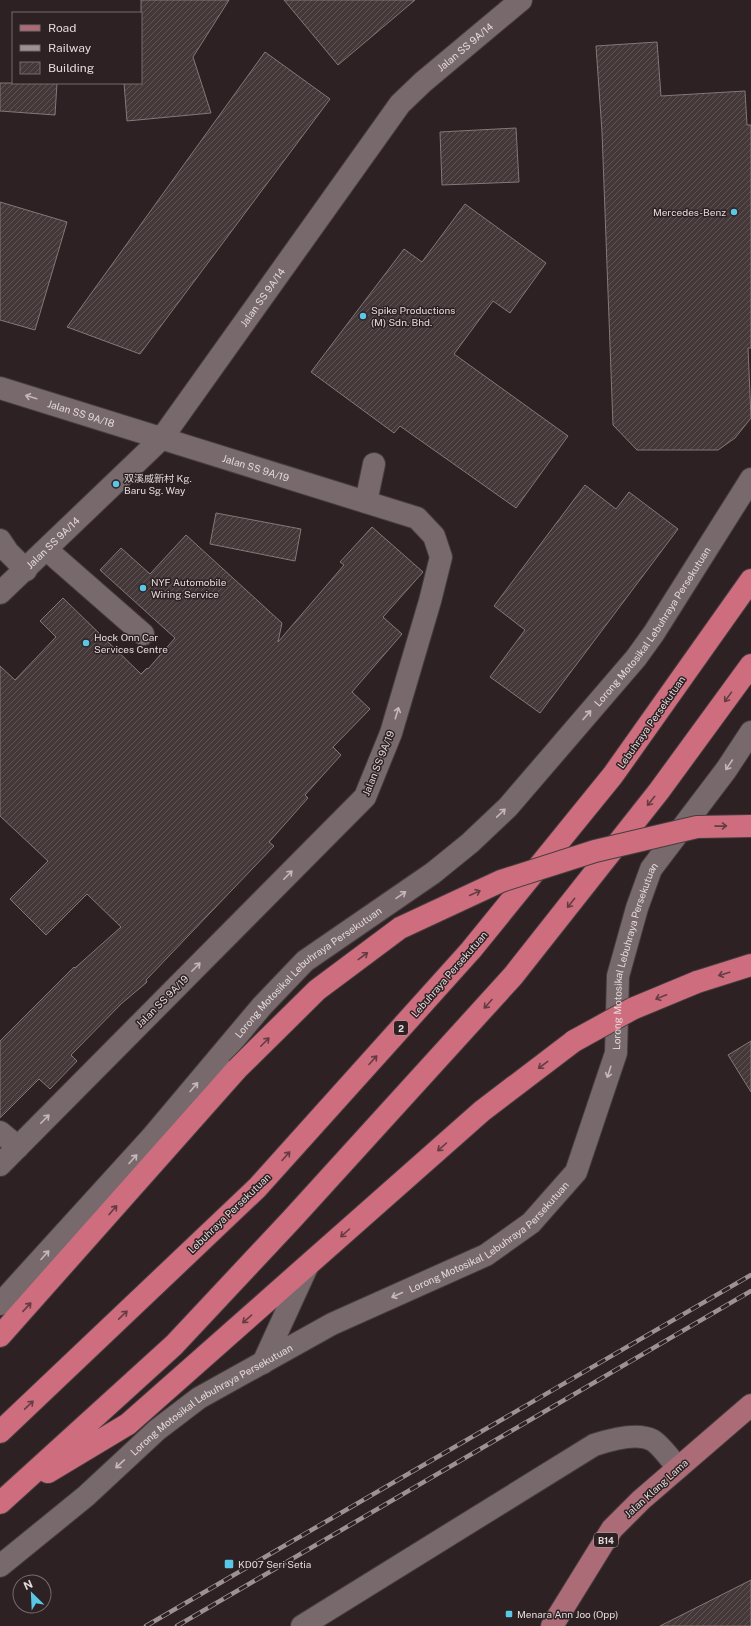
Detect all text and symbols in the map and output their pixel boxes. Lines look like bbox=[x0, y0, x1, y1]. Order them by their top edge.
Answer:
legend bbox=[12, 12, 142, 84]
street label: Jalan SS 9A/14 bbox=[435, 20, 495, 74]
text: Road bbox=[48, 21, 76, 35]
text: Railway bbox=[48, 41, 92, 55]
text: Building bbox=[48, 61, 94, 75]
place label: Mercedes-Benz bbox=[653, 206, 726, 218]
marker: Mercedes-Benz bbox=[729, 207, 739, 217]
street label: Jalan SS 9A/14 bbox=[237, 266, 287, 329]
place label: Spike Productions (M) Sdn. Bhd. bbox=[371, 304, 455, 328]
marker: Spike Productions (M) Sdn. Bhd. bbox=[358, 311, 368, 321]
one-way arrow bbox=[25, 393, 38, 400]
street label: Jalan SS 9A/18 bbox=[46, 397, 116, 429]
street label: Jalan SS 9A/19 bbox=[221, 452, 291, 484]
place label: 双溪威新村 Kg. Baru Sg. Way bbox=[124, 472, 192, 496]
marker: 双溪威新村 Kg. Baru Sg. Way bbox=[111, 479, 121, 489]
street label: Jalan SS 9A/14 bbox=[24, 514, 82, 571]
street label: Lorong Motosikal Lebuhraya Persekutuan bbox=[591, 544, 713, 708]
place label: NYF Automobile Wiring Service bbox=[151, 576, 227, 600]
marker: NYF Automobile Wiring Service bbox=[138, 583, 148, 593]
place label: Hock Onn Car Services Centre bbox=[94, 631, 168, 655]
marker: Hock Onn Car Services Centre bbox=[81, 638, 91, 648]
street label: Lebuhraya Persekutuan bbox=[615, 673, 688, 770]
one-way arrow bbox=[724, 691, 732, 702]
one-way arrow bbox=[394, 707, 401, 720]
one-way arrow bbox=[582, 710, 591, 720]
street label: Jalan SS 9A/19 bbox=[359, 729, 397, 797]
one-way arrow bbox=[725, 759, 733, 770]
one-way arrow bbox=[647, 796, 655, 807]
one-way arrow bbox=[496, 808, 506, 818]
one-way arrow bbox=[714, 822, 727, 830]
street label: Lorong Motosikal Lebuhraya Persekutuan bbox=[610, 860, 660, 1050]
one-way arrow bbox=[283, 870, 293, 880]
one-way arrow bbox=[469, 889, 481, 896]
one-way arrow bbox=[395, 891, 406, 899]
one-way arrow bbox=[566, 898, 575, 909]
street label: Lorong Motosikal Lebuhraya Persekutuan bbox=[232, 904, 384, 1040]
street label: Lebuhraya Persekutuan bbox=[408, 928, 490, 1019]
one-way arrow bbox=[357, 952, 368, 960]
one-way arrow bbox=[191, 962, 201, 972]
one-way arrow bbox=[718, 971, 731, 978]
street label: Jalan SS 9A/19 bbox=[133, 972, 191, 1030]
one-way arrow bbox=[656, 993, 668, 1001]
one-way arrow bbox=[483, 999, 493, 1009]
road number: 2 bbox=[394, 1021, 408, 1035]
one-way arrow bbox=[260, 1037, 270, 1047]
one-way arrow bbox=[368, 1055, 377, 1065]
one-way arrow bbox=[537, 1060, 548, 1069]
one-way arrow bbox=[605, 1066, 613, 1078]
one-way arrow bbox=[190, 1082, 199, 1092]
one-way arrow bbox=[40, 1114, 50, 1124]
one-way arrow bbox=[437, 1142, 447, 1151]
one-way arrow bbox=[281, 1151, 290, 1161]
one-way arrow bbox=[128, 1154, 137, 1164]
street label: Lebuhraya Persekutuan bbox=[185, 1170, 273, 1255]
street label: Lorong Motosikal Lebuhraya Persekutuan bbox=[407, 1179, 571, 1295]
one-way arrow bbox=[108, 1205, 118, 1215]
one-way arrow bbox=[340, 1229, 350, 1238]
one-way arrow bbox=[41, 1250, 50, 1260]
one-way arrow bbox=[391, 1291, 403, 1299]
one-way arrow bbox=[22, 1302, 31, 1312]
one-way arrow bbox=[118, 1311, 128, 1320]
one-way arrow bbox=[242, 1315, 253, 1324]
street label: Lorong Motosikal Lebuhraya Persekutuan bbox=[128, 1341, 295, 1458]
one-way arrow bbox=[24, 1400, 34, 1410]
street label: Jalan Klang Lama bbox=[622, 1456, 690, 1520]
one-way arrow bbox=[116, 1459, 126, 1468]
road number: B14 bbox=[594, 1533, 618, 1547]
marker: KD07 Seri Setia bbox=[223, 1558, 235, 1570]
place label: KD07 Seri Setia bbox=[238, 1558, 311, 1570]
north arrow bbox=[12, 1574, 52, 1614]
text: N bbox=[22, 1578, 34, 1592]
place label: Menara Ann Joo (Opp) bbox=[517, 1608, 618, 1620]
marker: Menara Ann Joo (Opp) bbox=[504, 1609, 514, 1619]

